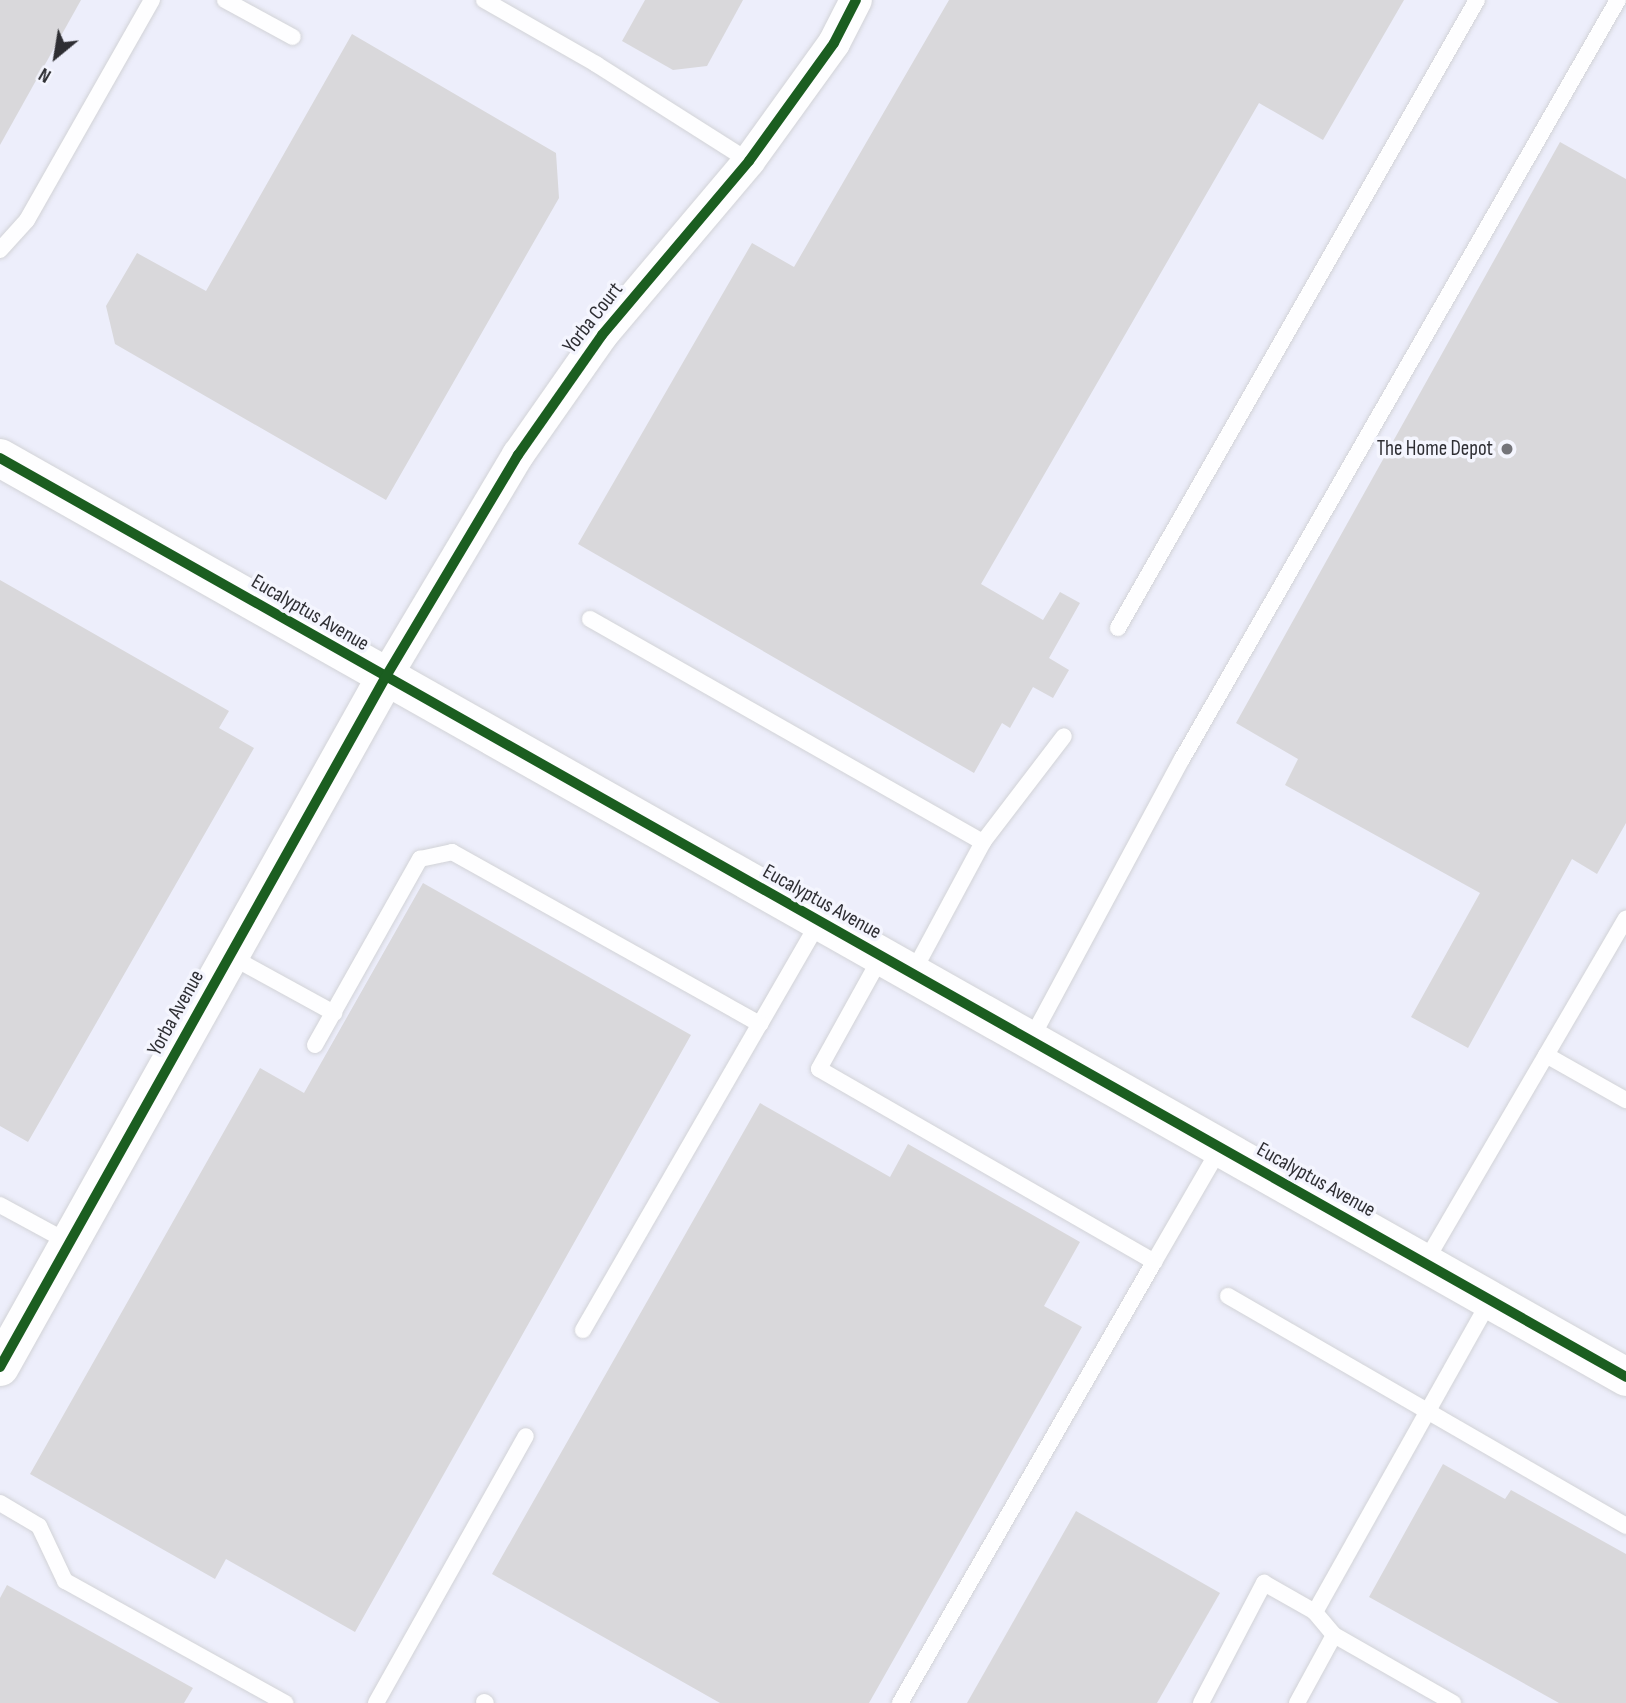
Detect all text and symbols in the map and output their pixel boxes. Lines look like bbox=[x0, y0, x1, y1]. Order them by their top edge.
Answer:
north arrow bbox=[21, 21, 91, 91]
text: N bbox=[35, 62, 55, 87]
street label: Yorba Court bbox=[558, 278, 628, 358]
place label: The Home Depot bbox=[1377, 436, 1493, 462]
marker: The Home Depot bbox=[1499, 441, 1515, 457]
street label: Eucalyptus Avenue bbox=[247, 569, 373, 657]
street label: Eucalyptus Avenue bbox=[758, 859, 886, 945]
street label: Yorba Avenue bbox=[142, 966, 210, 1060]
street label: Eucalyptus Avenue bbox=[1252, 1137, 1380, 1223]

